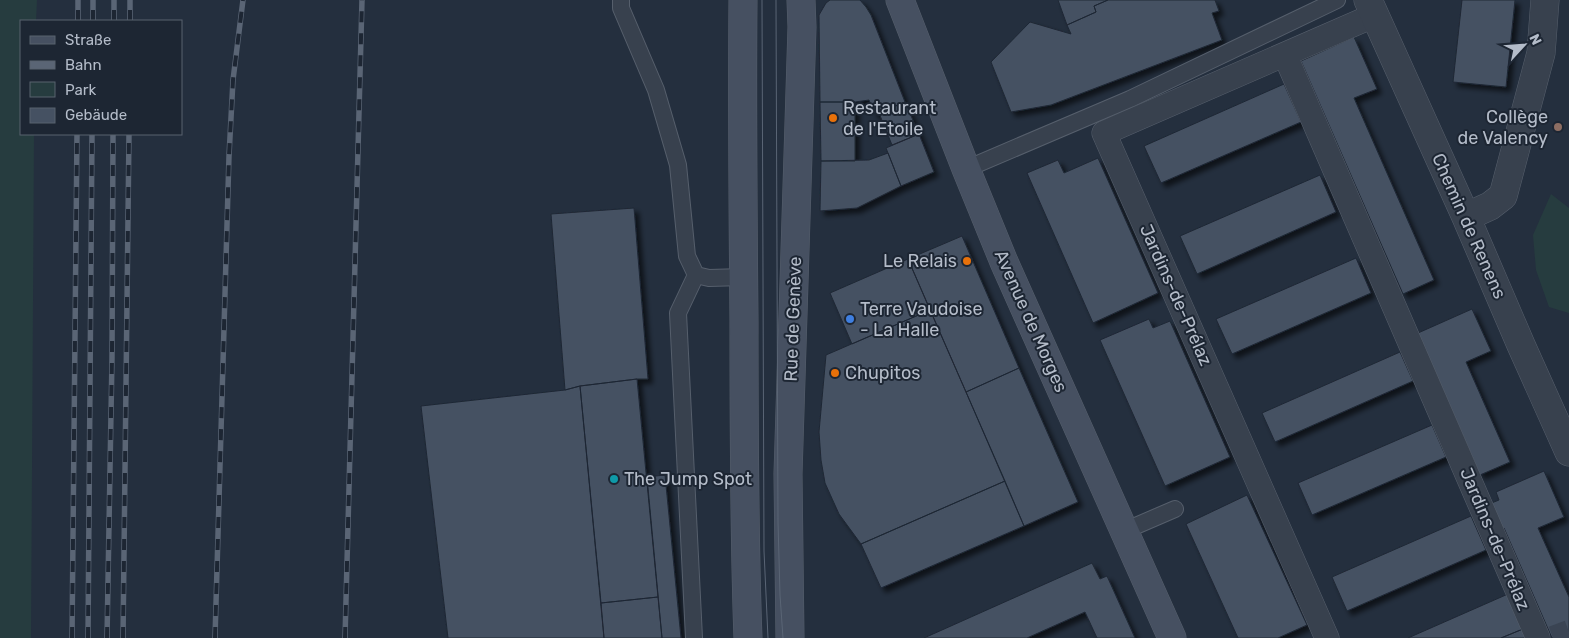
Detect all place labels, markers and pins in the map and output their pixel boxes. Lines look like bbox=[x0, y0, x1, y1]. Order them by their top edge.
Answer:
place label: Restaurant de l'Etoile bbox=[843, 97, 936, 140]
place label: Collège de Valency bbox=[1458, 106, 1548, 149]
marker: Restaurant de l'Etoile bbox=[827, 112, 839, 124]
marker: Collège de Valency bbox=[1552, 121, 1564, 133]
place label: Le Relais bbox=[883, 250, 957, 272]
marker: Le Relais bbox=[961, 255, 973, 267]
place label: Terre Vaudoise - La Halle bbox=[860, 298, 983, 341]
marker: Terre Vaudoise - La Halle bbox=[844, 313, 856, 325]
place label: Chupitos bbox=[845, 362, 920, 384]
marker: Chupitos bbox=[829, 367, 841, 379]
place label: The Jump Spot bbox=[624, 468, 752, 490]
marker: The Jump Spot bbox=[608, 473, 620, 485]

